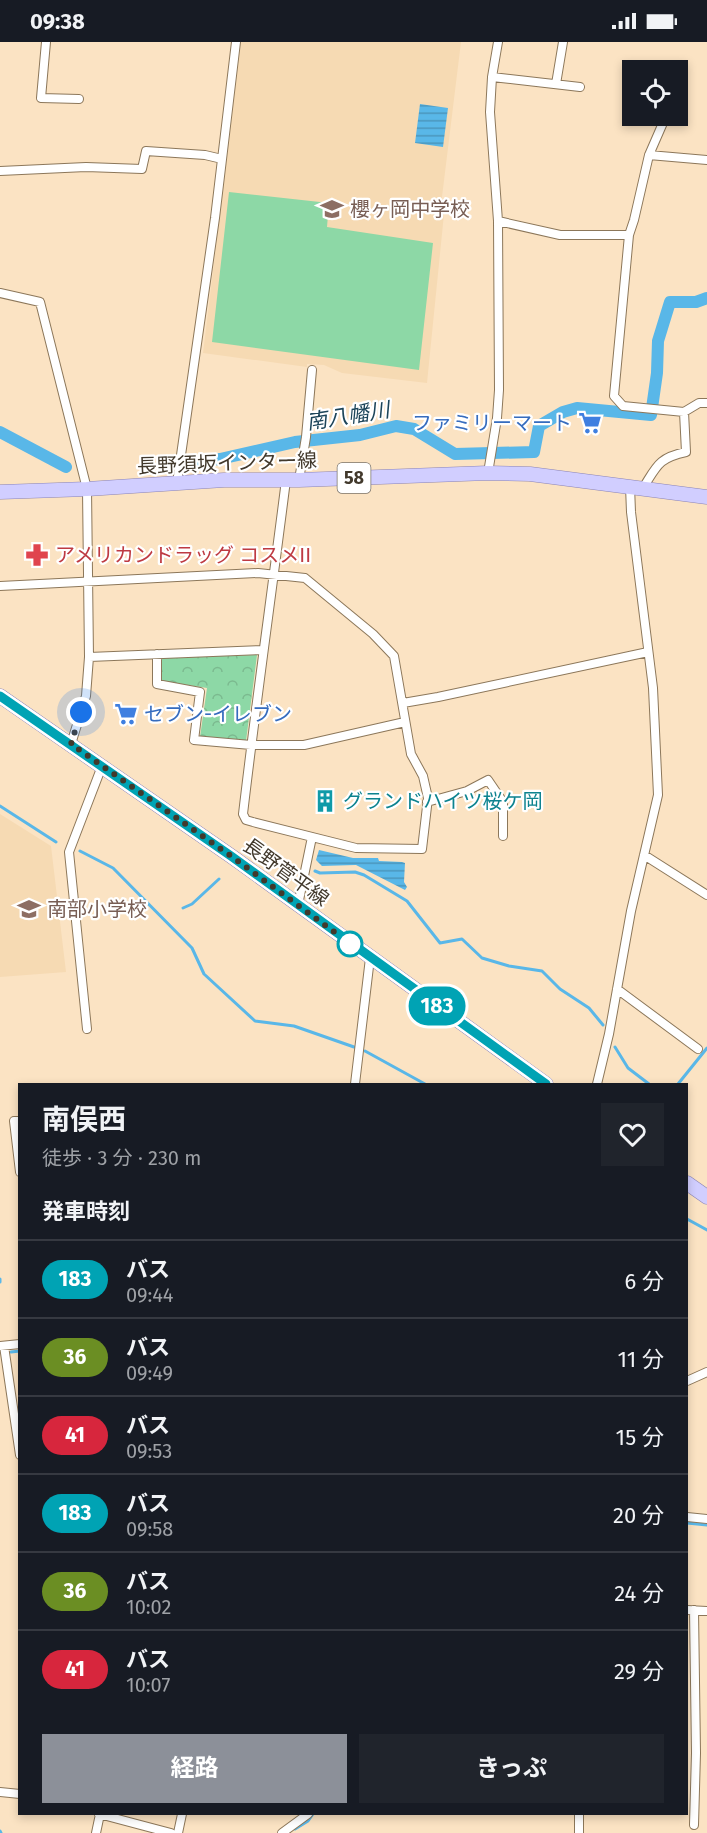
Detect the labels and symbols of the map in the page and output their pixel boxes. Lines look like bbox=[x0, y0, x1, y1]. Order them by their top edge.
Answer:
school or university icon: 櫻ヶ岡中学校 bbox=[319, 196, 345, 222]
place label: 櫻ヶ岡中学校 bbox=[350, 197, 470, 221]
water label: 南八幡川 bbox=[304, 396, 393, 435]
supermarket icon: ファミリーマート bbox=[577, 410, 603, 436]
place label: ファミリーマート bbox=[412, 411, 572, 435]
street label: 長野須坂インター線 bbox=[137, 448, 317, 478]
road number: 58 bbox=[338, 463, 370, 493]
pharmacy icon: アメリカンドラッグ コスメII bbox=[24, 542, 50, 568]
place label: アメリカンドラッグ コスメII bbox=[55, 543, 311, 567]
your location bbox=[66, 697, 96, 727]
supermarket icon: セブン-イレブン bbox=[113, 701, 139, 727]
place label: セブン-イレブン bbox=[144, 702, 292, 726]
building icon: グランドハイツ桜ケ岡 bbox=[312, 788, 338, 814]
place label: グランドハイツ桜ケ岡 bbox=[343, 789, 543, 813]
street label: 長野菅平線 bbox=[238, 833, 334, 911]
school or university icon: 南部小学校 bbox=[16, 896, 42, 922]
place label: 南部小学校 bbox=[47, 897, 147, 921]
unlabelled marker bbox=[337, 931, 363, 957]
line badge: 183 bbox=[402, 986, 472, 1026]

